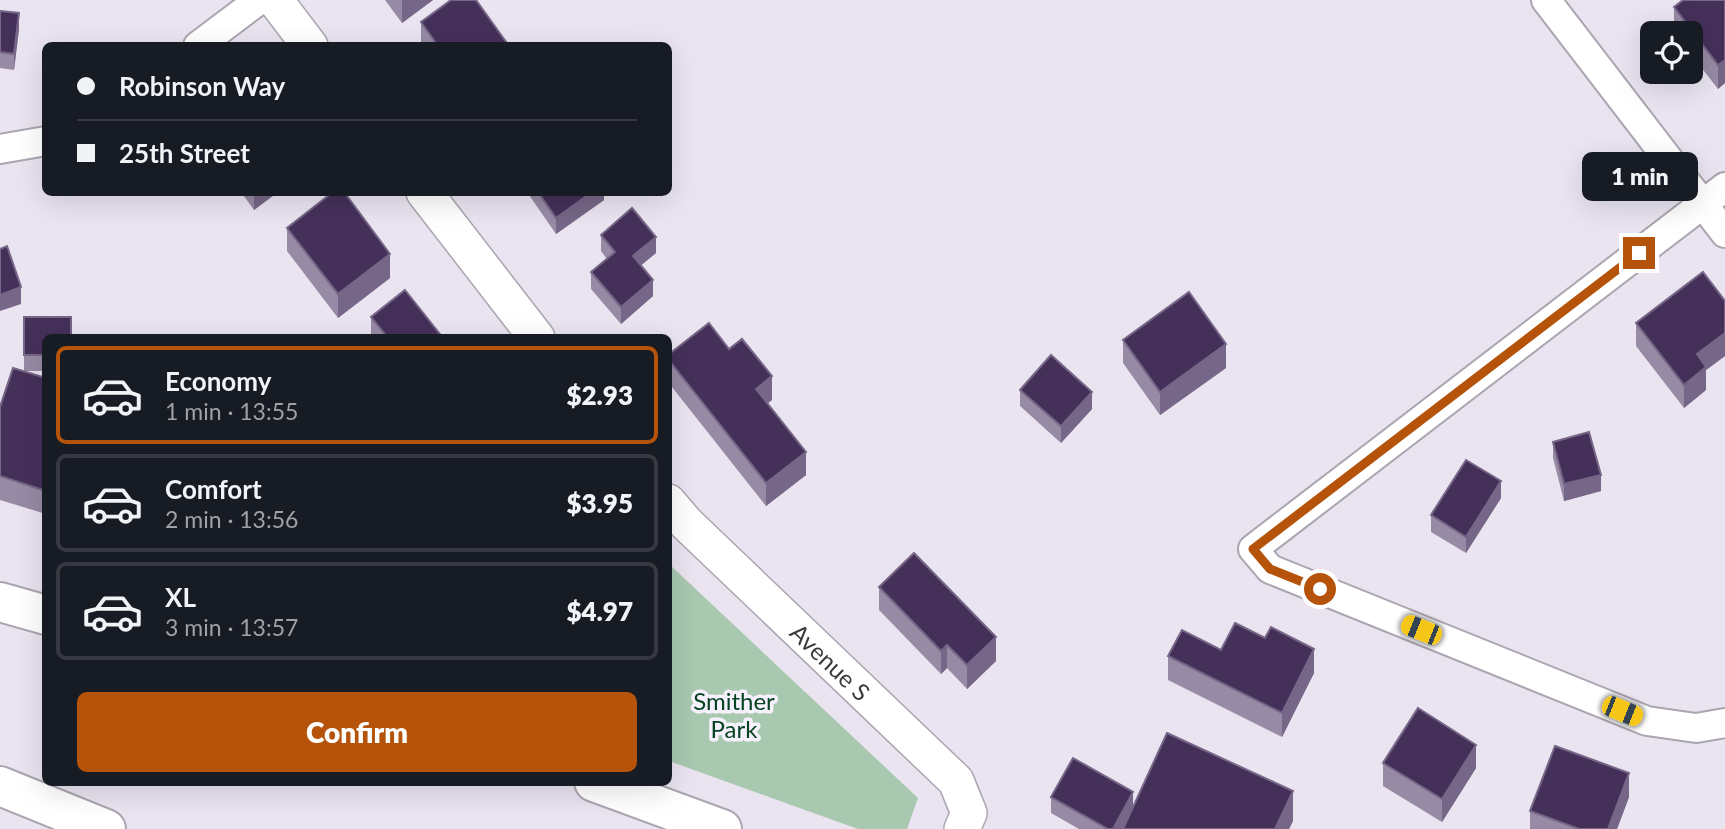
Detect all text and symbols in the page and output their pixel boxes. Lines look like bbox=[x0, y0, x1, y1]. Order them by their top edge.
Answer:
map controls bbox=[1640, 21, 1703, 84]
button: locate bbox=[1640, 21, 1703, 84]
text: Robinson Way bbox=[119, 70, 285, 102]
text: 25th Street bbox=[119, 137, 250, 169]
callout: 1 min bbox=[1581, 152, 1697, 201]
text: 1 min bbox=[1611, 162, 1669, 190]
route end bbox=[1623, 237, 1655, 269]
icon: car bbox=[81, 364, 144, 427]
text: Economy bbox=[165, 365, 271, 397]
text: $2.93 bbox=[566, 379, 633, 411]
text: 1 min · 13:55 bbox=[165, 397, 298, 425]
icon: car bbox=[81, 472, 144, 535]
text: Comfort bbox=[165, 473, 262, 505]
text: $3.95 bbox=[566, 487, 633, 519]
text: 2 min · 13:56 bbox=[165, 505, 298, 533]
route start bbox=[1304, 573, 1336, 605]
icon: car bbox=[81, 580, 144, 643]
text: XL bbox=[165, 581, 196, 613]
text: $4.97 bbox=[566, 595, 633, 627]
car bbox=[1398, 612, 1445, 648]
text: 3 min · 13:57 bbox=[165, 613, 298, 641]
street label: Avenue S bbox=[785, 617, 877, 706]
park label: Smither Park bbox=[693, 686, 775, 743]
button: Confirm bbox=[77, 692, 637, 772]
car bbox=[1599, 693, 1646, 729]

